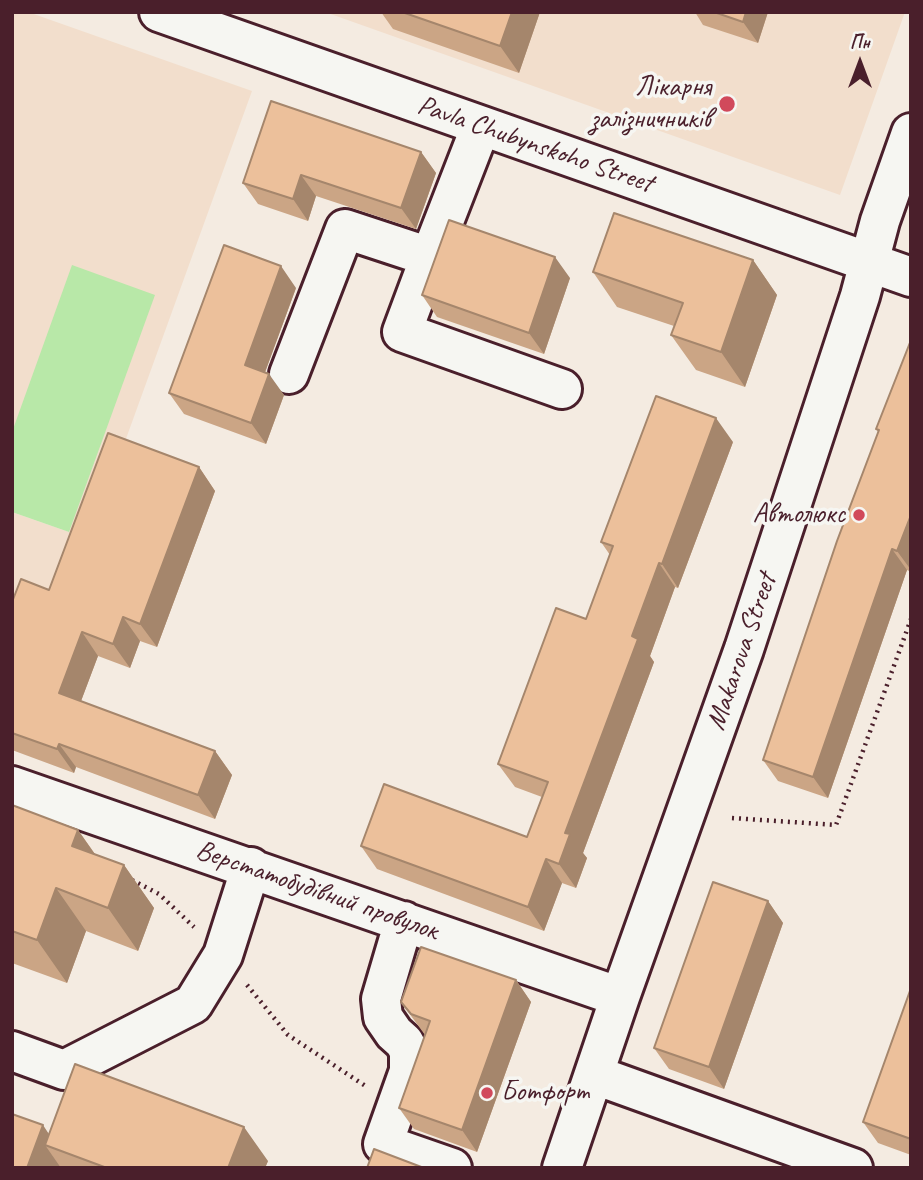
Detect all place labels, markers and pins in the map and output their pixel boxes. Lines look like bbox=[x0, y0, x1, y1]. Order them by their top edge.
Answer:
place label: Лікарня залізничників bbox=[591, 71, 711, 137]
marker: Лікарня залізничників bbox=[717, 94, 737, 114]
place label: Автолюкс bbox=[753, 498, 845, 532]
marker: Автолюкс bbox=[851, 507, 867, 523]
place label: Ботфорт bbox=[501, 1076, 589, 1110]
marker: Ботфорт bbox=[479, 1085, 495, 1101]

